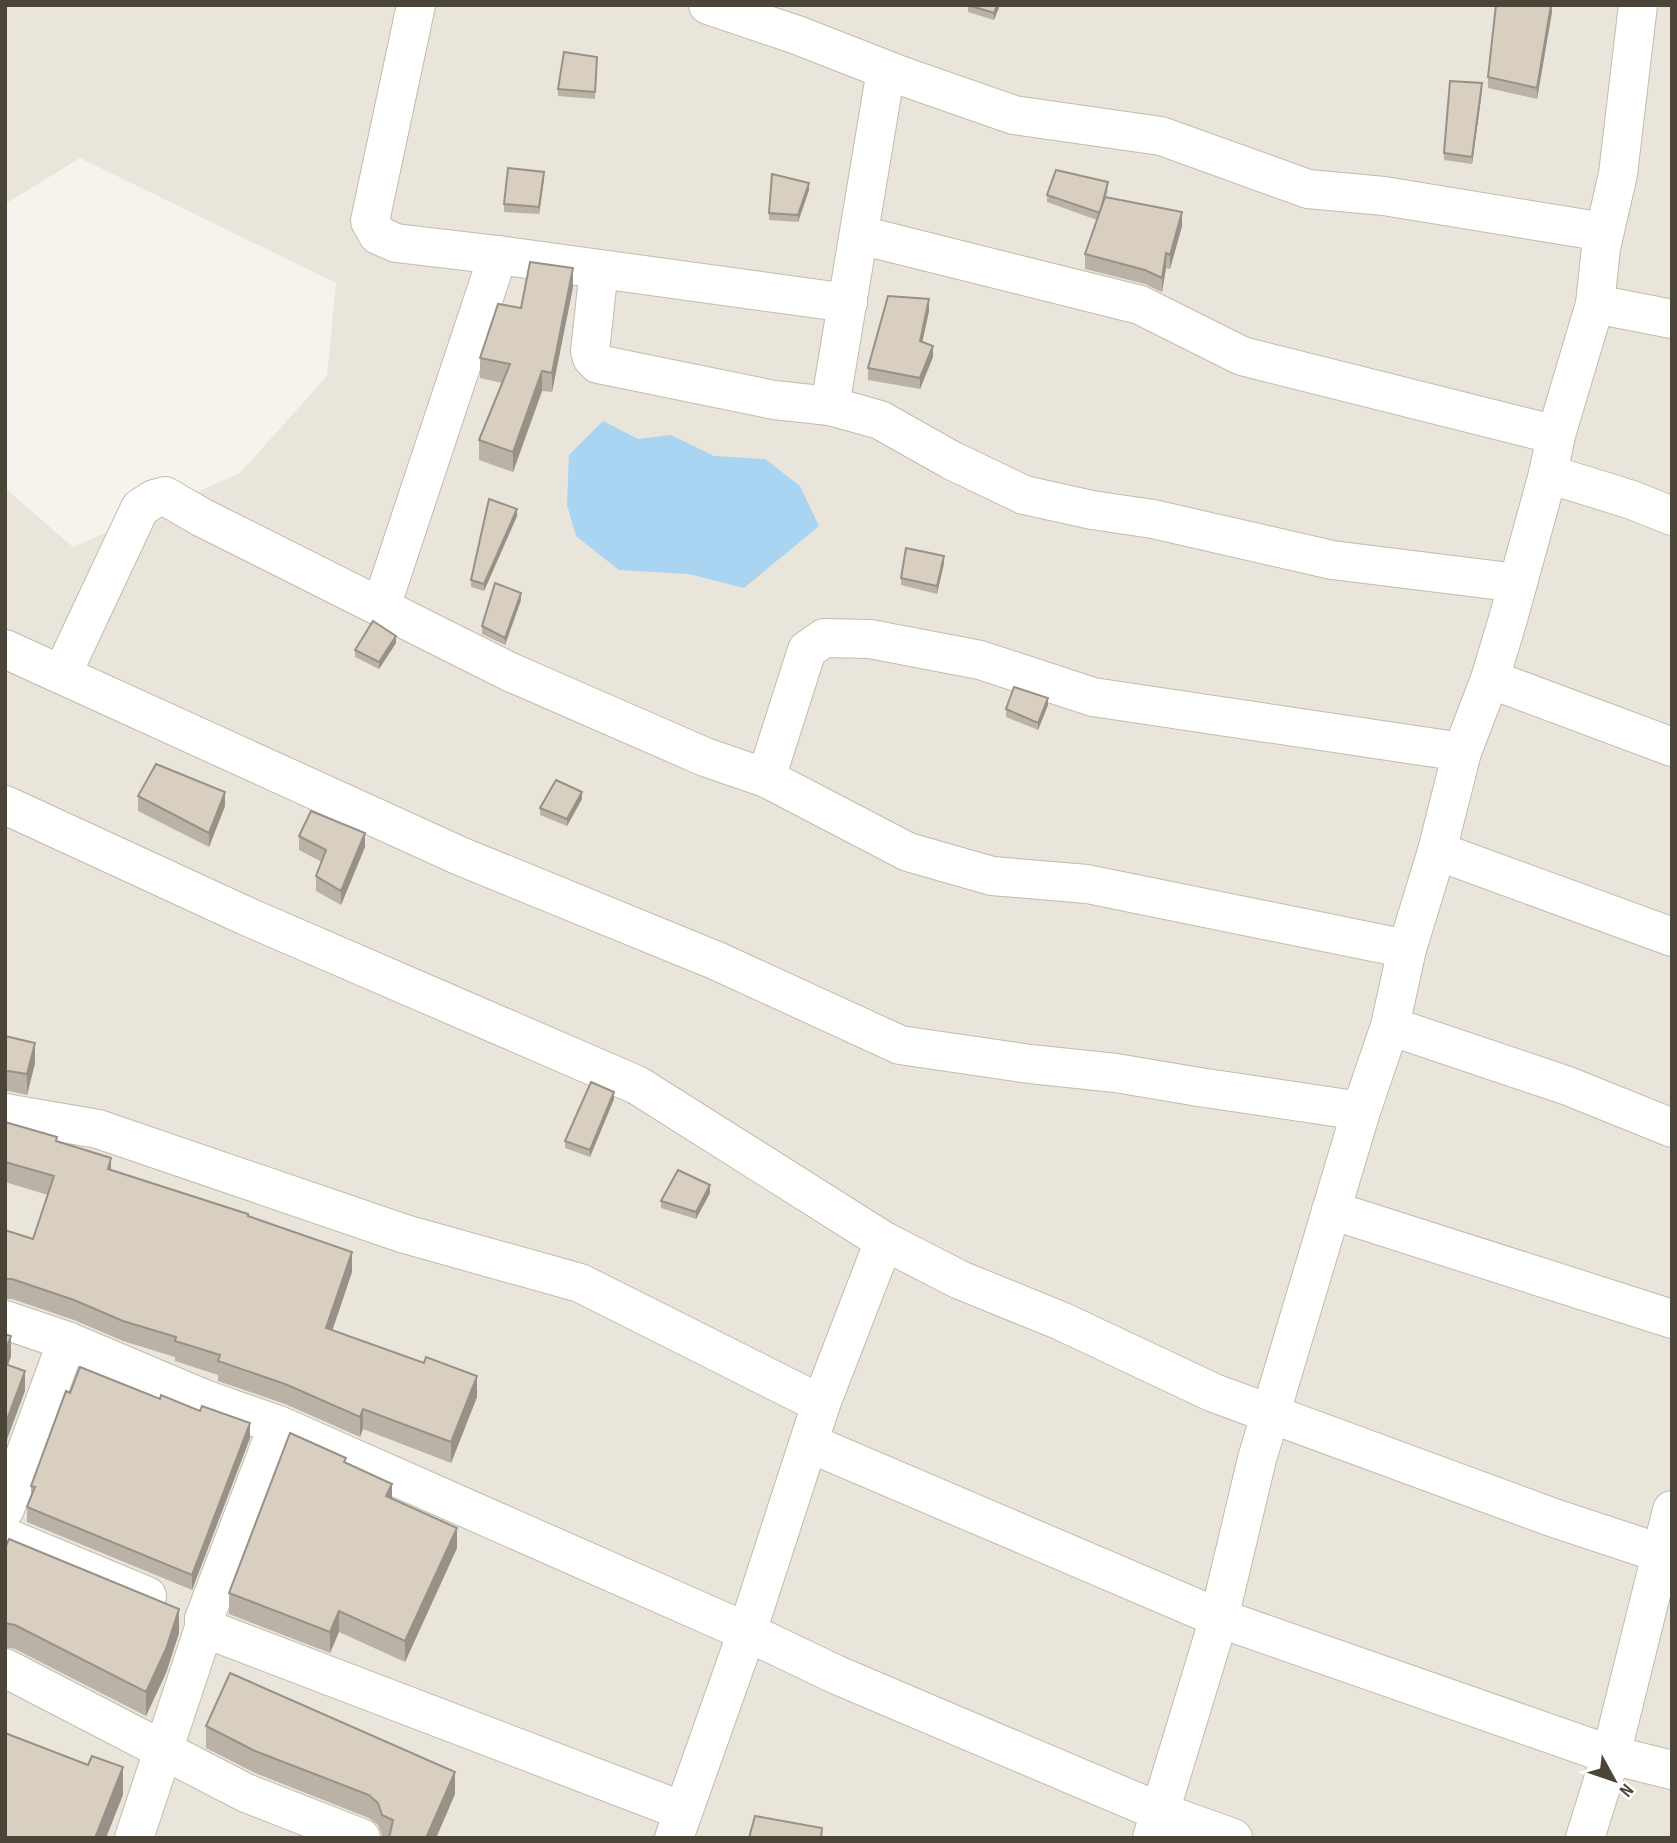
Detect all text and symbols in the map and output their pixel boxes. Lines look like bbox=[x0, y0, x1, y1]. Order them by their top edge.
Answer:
north arrow bbox=[1579, 1745, 1649, 1815]
text: N bbox=[1614, 1779, 1638, 1801]

